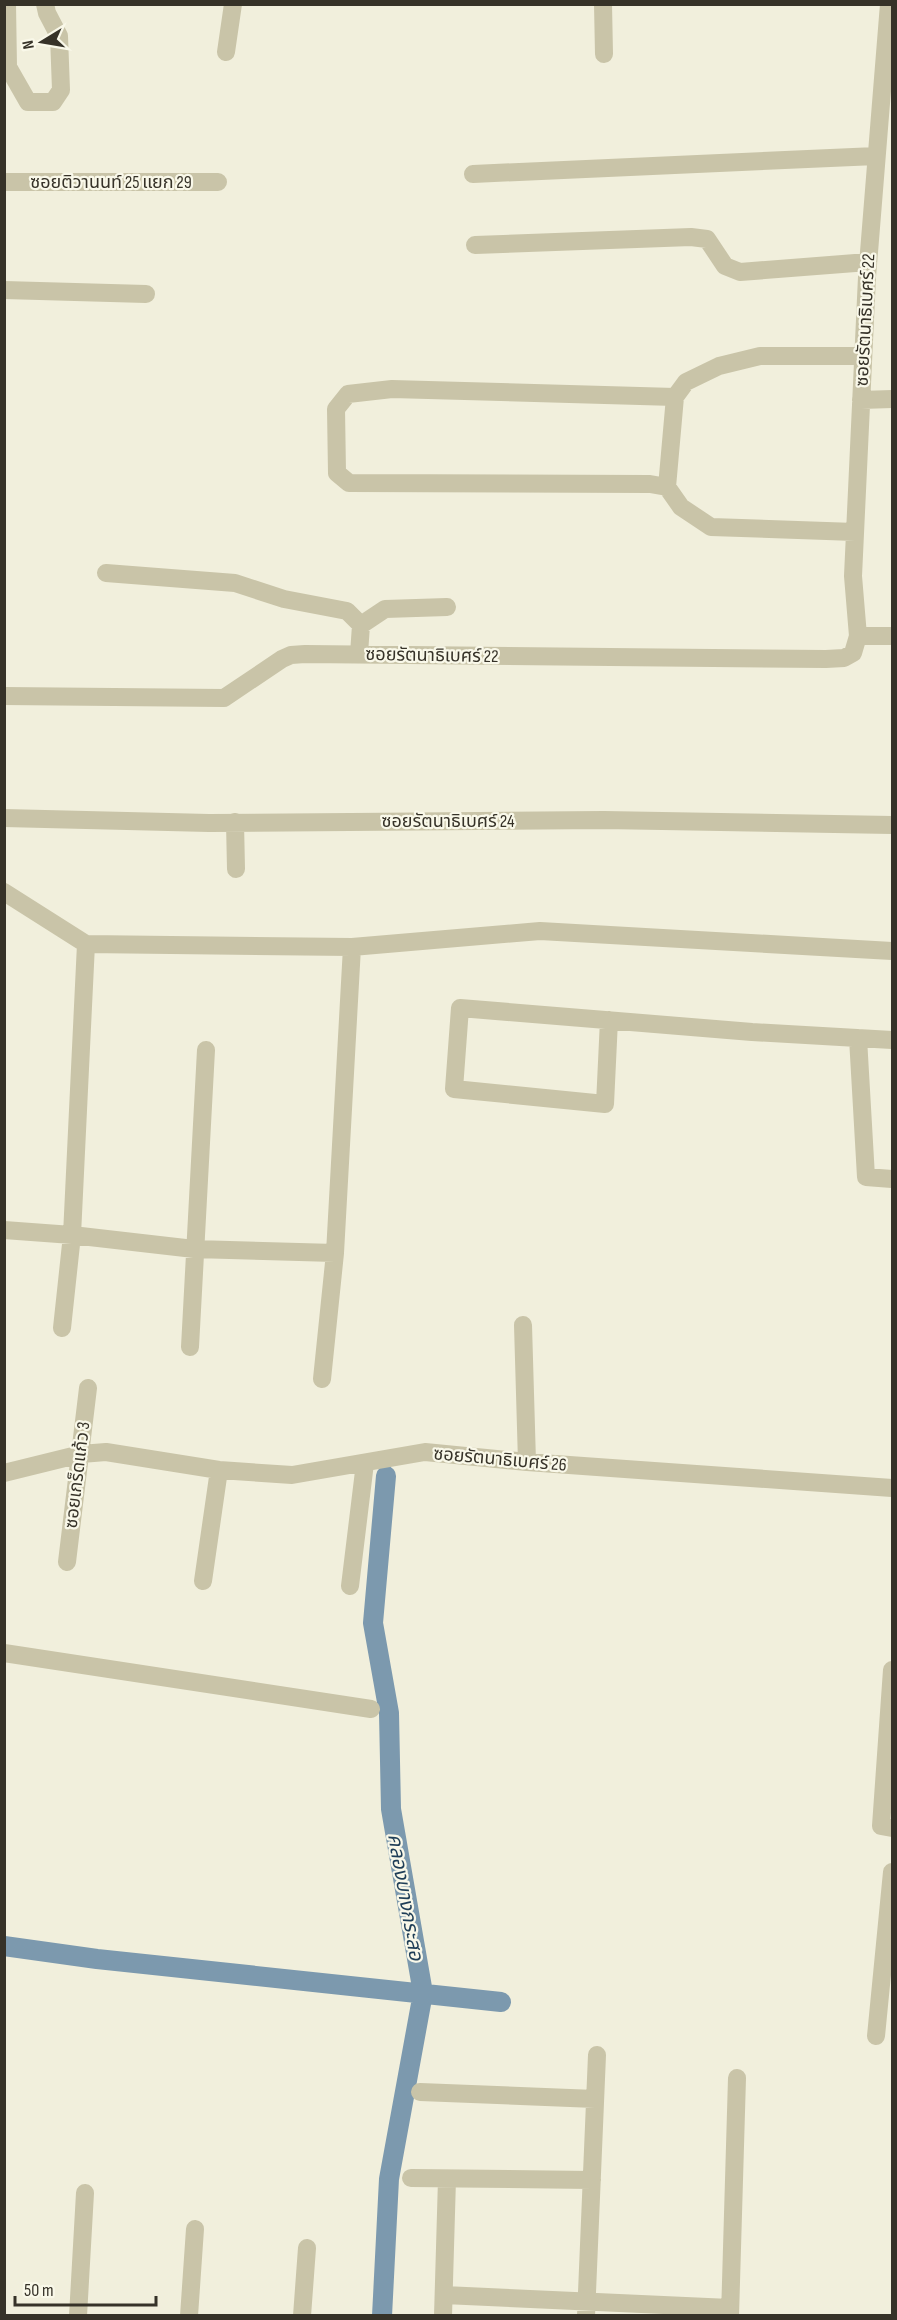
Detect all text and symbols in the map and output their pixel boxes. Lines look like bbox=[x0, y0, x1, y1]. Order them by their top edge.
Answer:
north arrow bbox=[12, 12, 72, 72]
text: N bbox=[19, 39, 39, 51]
street label: ซอยติวานนท์ 25 แยก 29 bbox=[30, 172, 192, 193]
street label: ซอยรัตนาธิเบศร์ 22 bbox=[852, 253, 879, 387]
street label: ซอยรัตนาธิเบศร์ 22 bbox=[365, 644, 499, 667]
street label: ซอยรัตนาธิเบศร์ 24 bbox=[381, 811, 515, 832]
street label: ซอยเกร็ดแก้ว 3 bbox=[61, 1421, 94, 1530]
street label: ซอยรัตนาธิเบศร์ 26 bbox=[432, 1443, 568, 1476]
water label: คลองบางกระสอ bbox=[382, 1832, 428, 1964]
scale bar bbox=[15, 2269, 156, 2307]
text: 50 m bbox=[24, 2280, 54, 2301]

